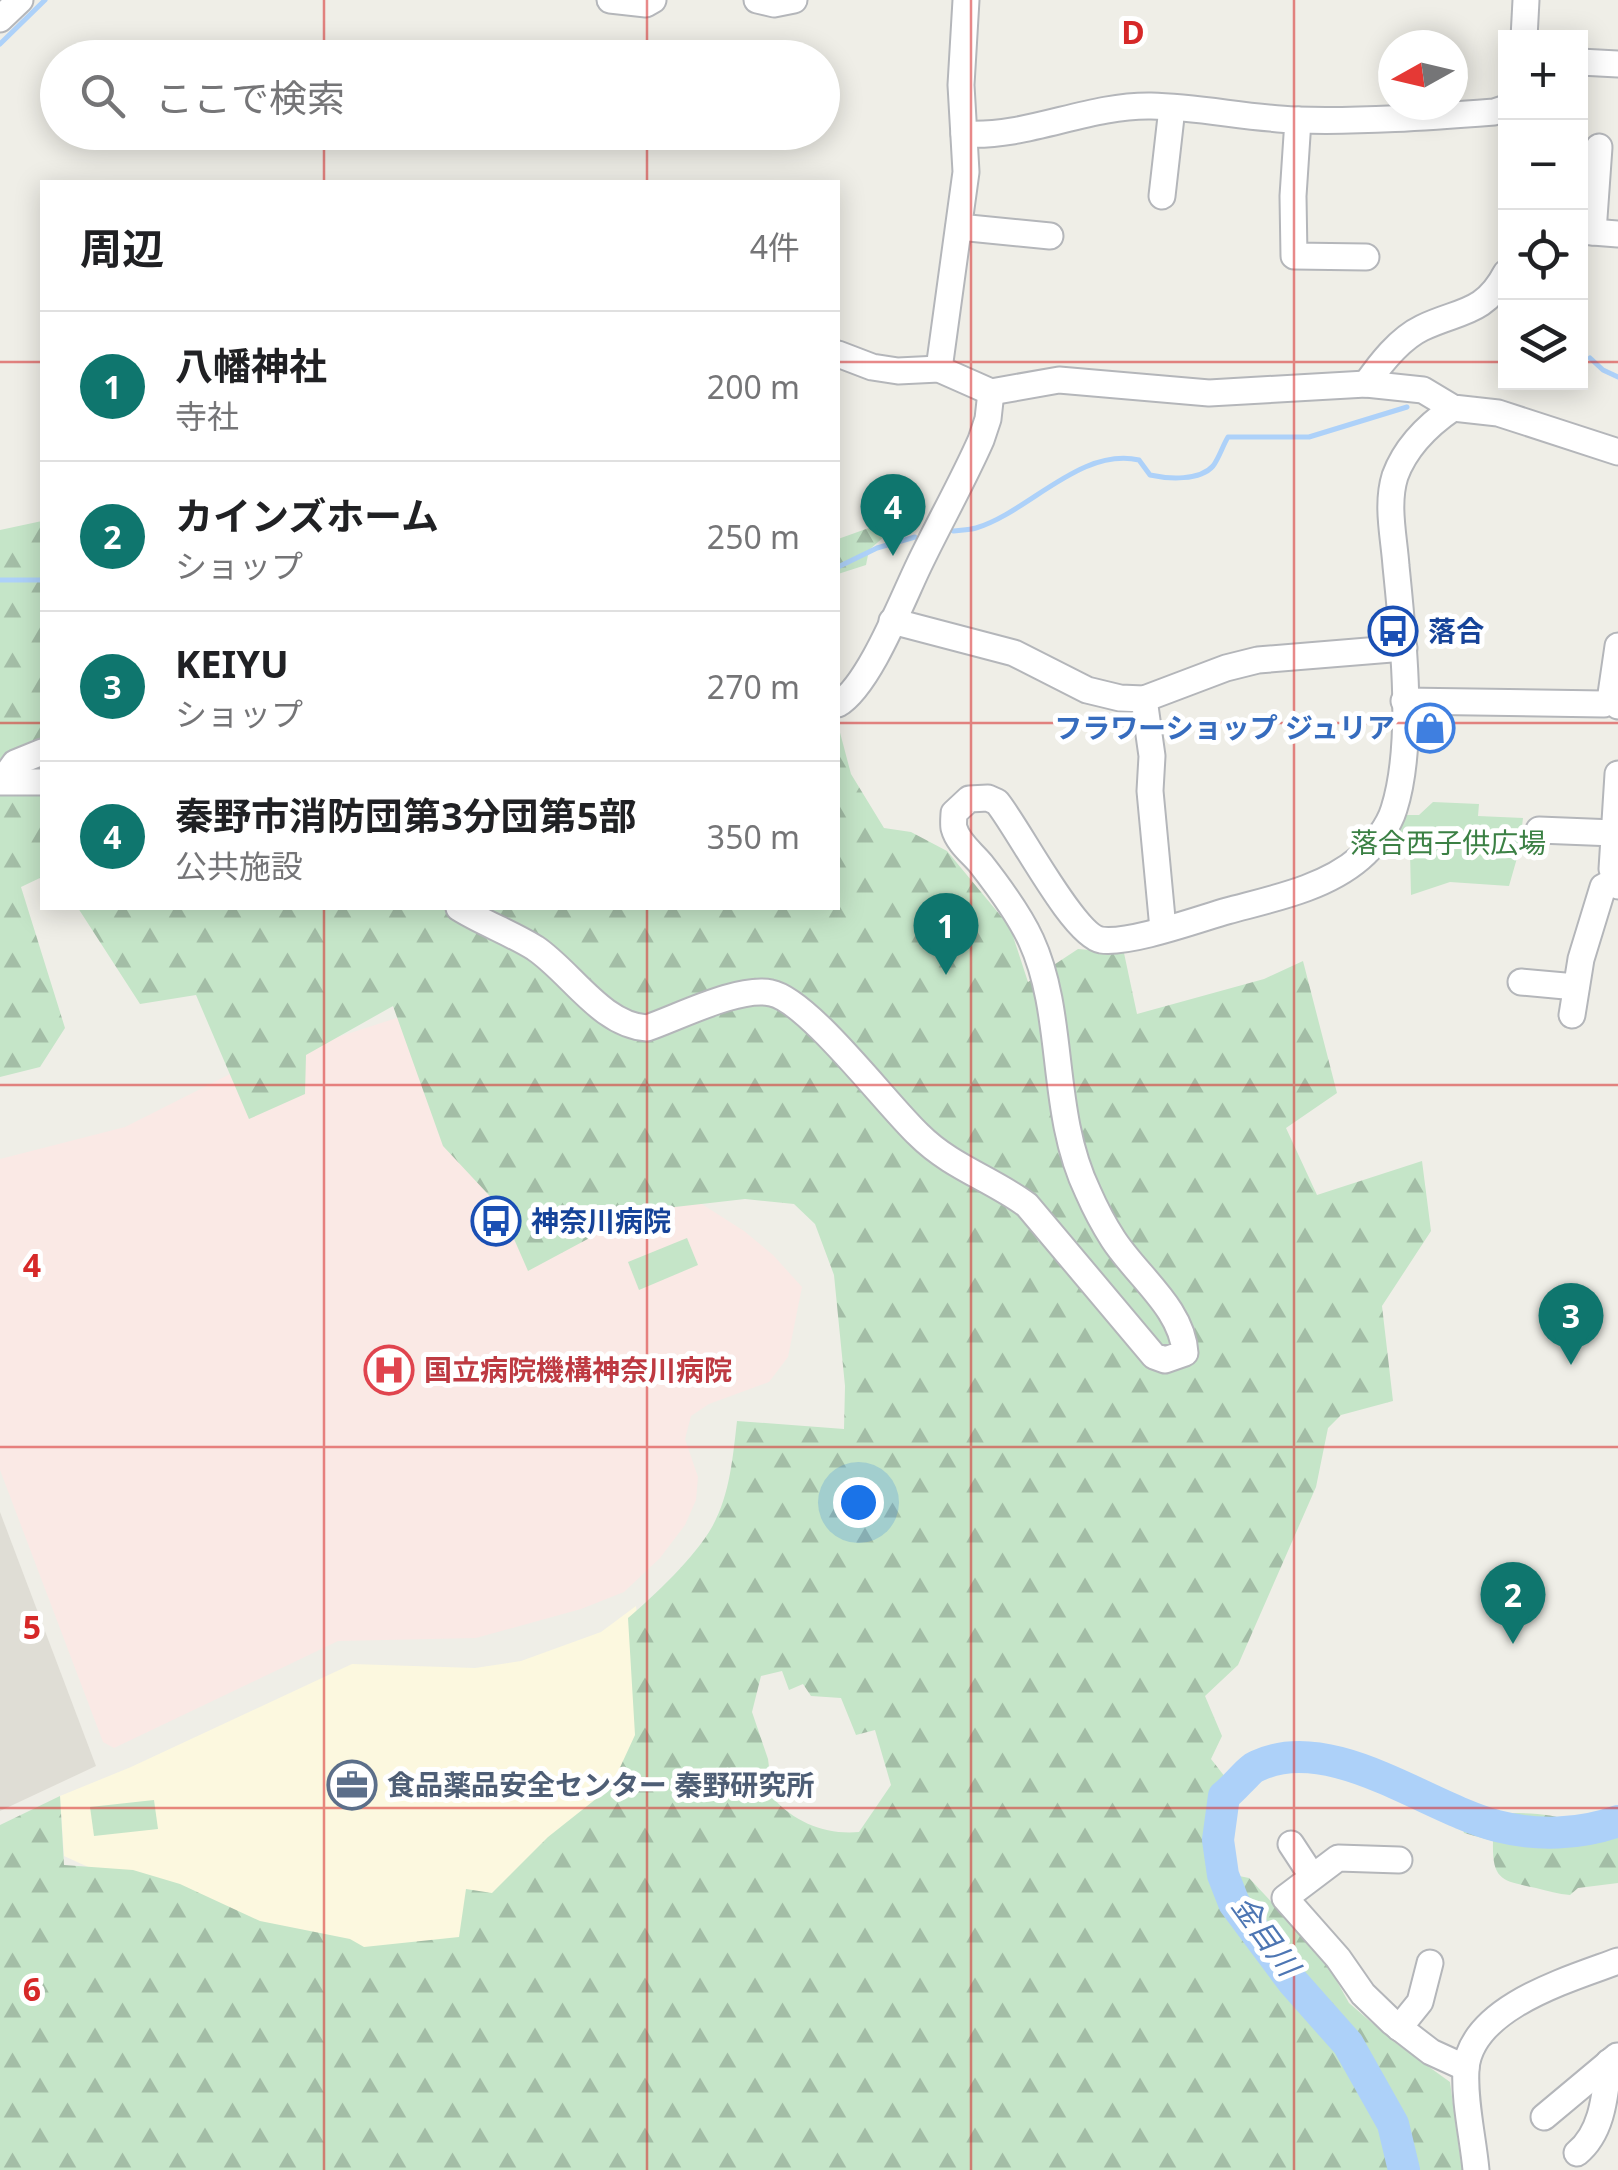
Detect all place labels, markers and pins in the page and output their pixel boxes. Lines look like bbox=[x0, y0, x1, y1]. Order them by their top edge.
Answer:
pin: 4 bbox=[860, 474, 926, 556]
bus stop icon: 落合 bbox=[1367, 605, 1419, 657]
place label: 落合 bbox=[1428, 611, 1484, 649]
shop icon: フラワーショップ ジュリア bbox=[1404, 702, 1456, 754]
place label: フラワーショップ ジュリア bbox=[1054, 708, 1395, 746]
pin: 1 bbox=[914, 892, 978, 975]
bus stop icon: 神奈川病院 bbox=[470, 1195, 522, 1247]
place label: 神奈川病院 bbox=[531, 1201, 671, 1239]
pin: 3 bbox=[1538, 1282, 1604, 1365]
hospital icon: 国立病院機構神奈川病院 bbox=[363, 1344, 415, 1396]
place label: 国立病院機構神奈川病院 bbox=[424, 1350, 732, 1388]
pin: 2 bbox=[1480, 1562, 1546, 1644]
office icon: 食品薬品安全センター 秦野研究所 bbox=[326, 1759, 378, 1811]
place label: 食品薬品安全センター 秦野研究所 bbox=[387, 1765, 814, 1803]

